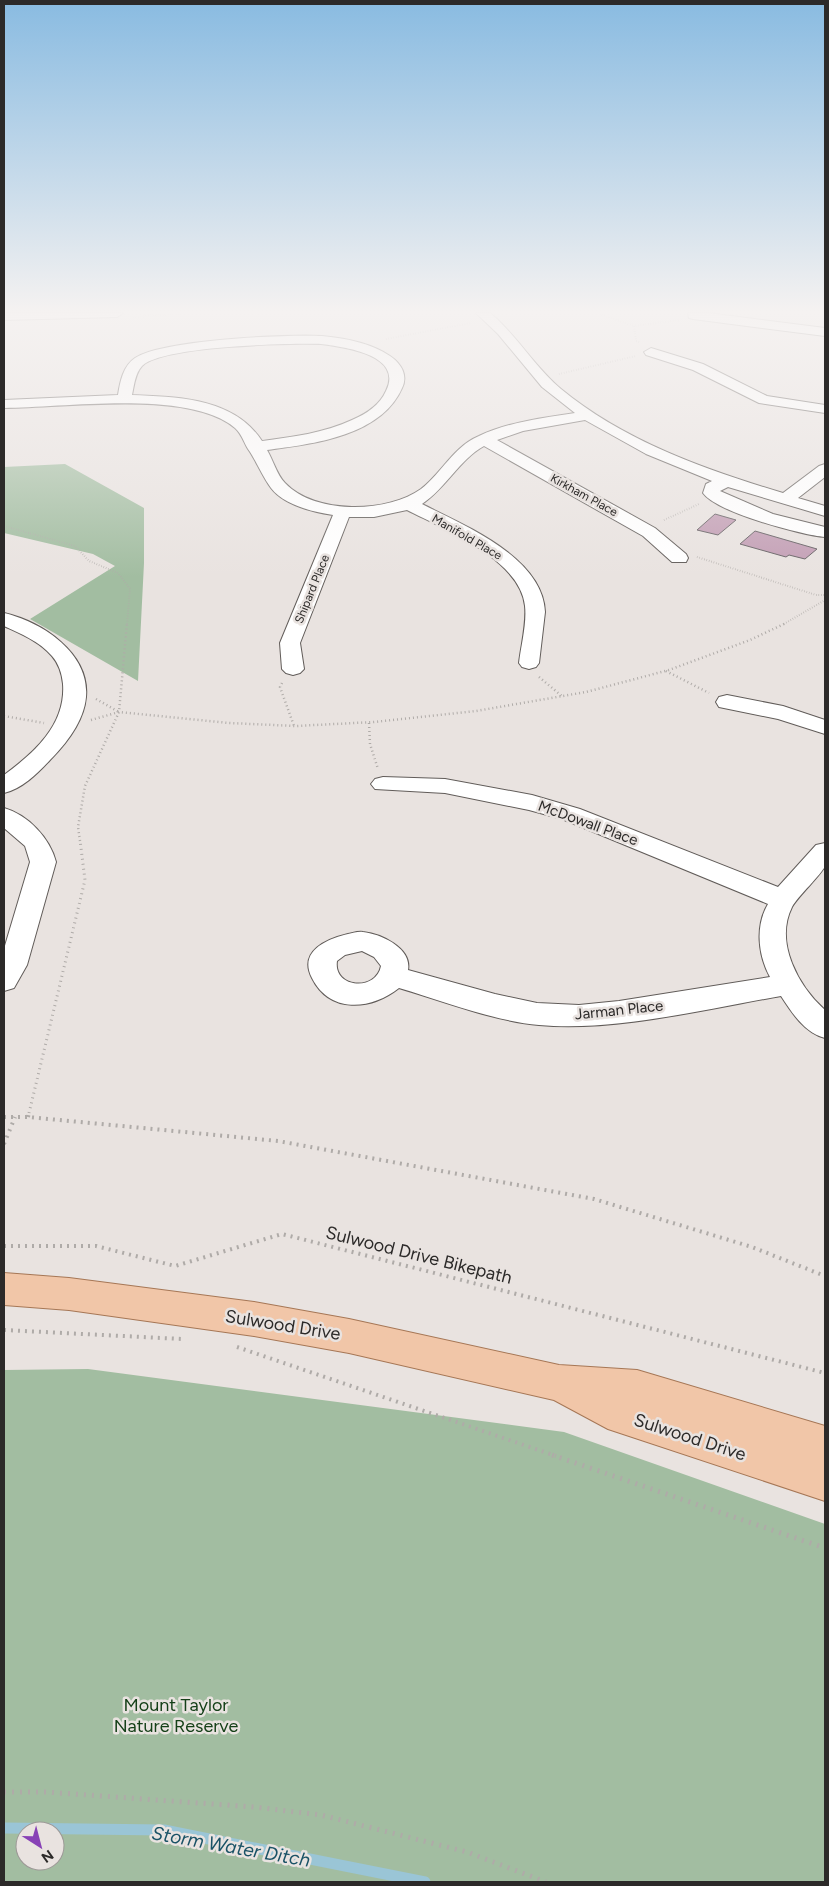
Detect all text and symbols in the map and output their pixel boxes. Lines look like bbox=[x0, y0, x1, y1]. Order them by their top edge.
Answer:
street label: Kirkham Place bbox=[548, 471, 620, 519]
street label: Manifold Place bbox=[430, 511, 505, 563]
street label: Shipard Place bbox=[292, 552, 332, 625]
street label: McDowall Place bbox=[536, 797, 640, 849]
street label: Jarman Place bbox=[574, 996, 664, 1024]
street label: Sulwood Drive Bikepath bbox=[324, 1221, 514, 1289]
street label: Sulwood Drive bbox=[224, 1305, 342, 1345]
street label: Sulwood Drive bbox=[631, 1409, 749, 1466]
park label: Mount Taylor Nature Reserve bbox=[114, 1694, 239, 1737]
north arrow bbox=[15, 1821, 65, 1871]
water label: Storm Water Ditch bbox=[150, 1821, 312, 1872]
text: N bbox=[38, 1846, 57, 1866]

